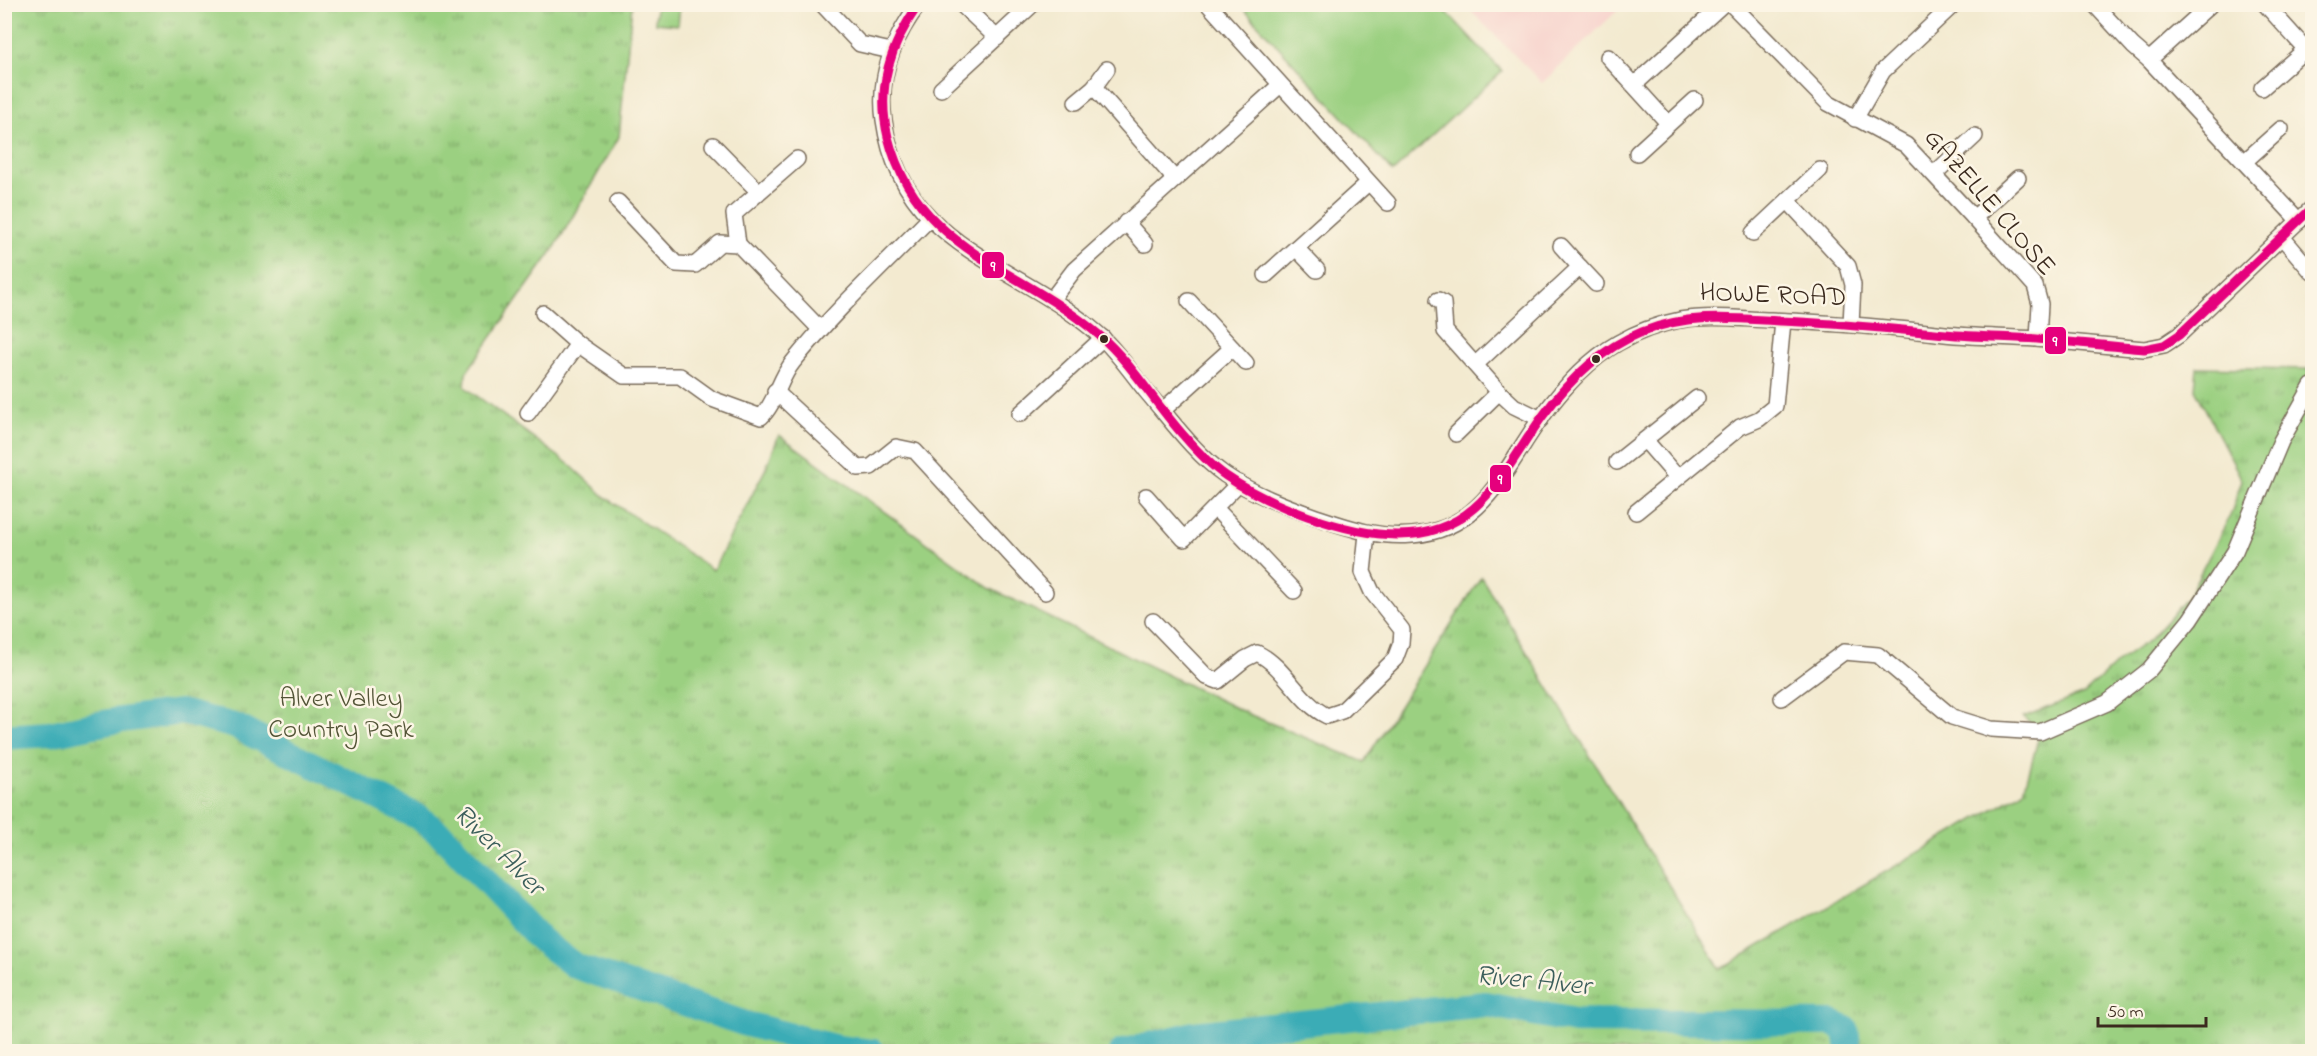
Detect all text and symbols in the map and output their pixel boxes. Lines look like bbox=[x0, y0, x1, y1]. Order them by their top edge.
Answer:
street label: GAZELLE CLOSE bbox=[1914, 121, 2064, 285]
line badge: 9 bbox=[981, 251, 1005, 279]
text: 9 bbox=[990, 255, 996, 279]
street label: HOWE ROAD bbox=[1699, 274, 1847, 318]
line badge: 9 bbox=[2044, 326, 2067, 355]
text: 9 bbox=[2052, 330, 2058, 354]
unlabelled marker bbox=[1098, 333, 1110, 345]
unlabelled marker bbox=[1590, 353, 1602, 365]
line badge: 9 bbox=[1489, 464, 1512, 493]
text: 9 bbox=[1497, 468, 1503, 492]
park label: Alver Valley Country Park bbox=[268, 680, 414, 750]
water label: River Alver bbox=[443, 796, 556, 909]
water label: River Alver bbox=[1474, 956, 1596, 1009]
scale bar bbox=[2098, 990, 2206, 1028]
text: 50 m bbox=[2107, 1000, 2144, 1026]

